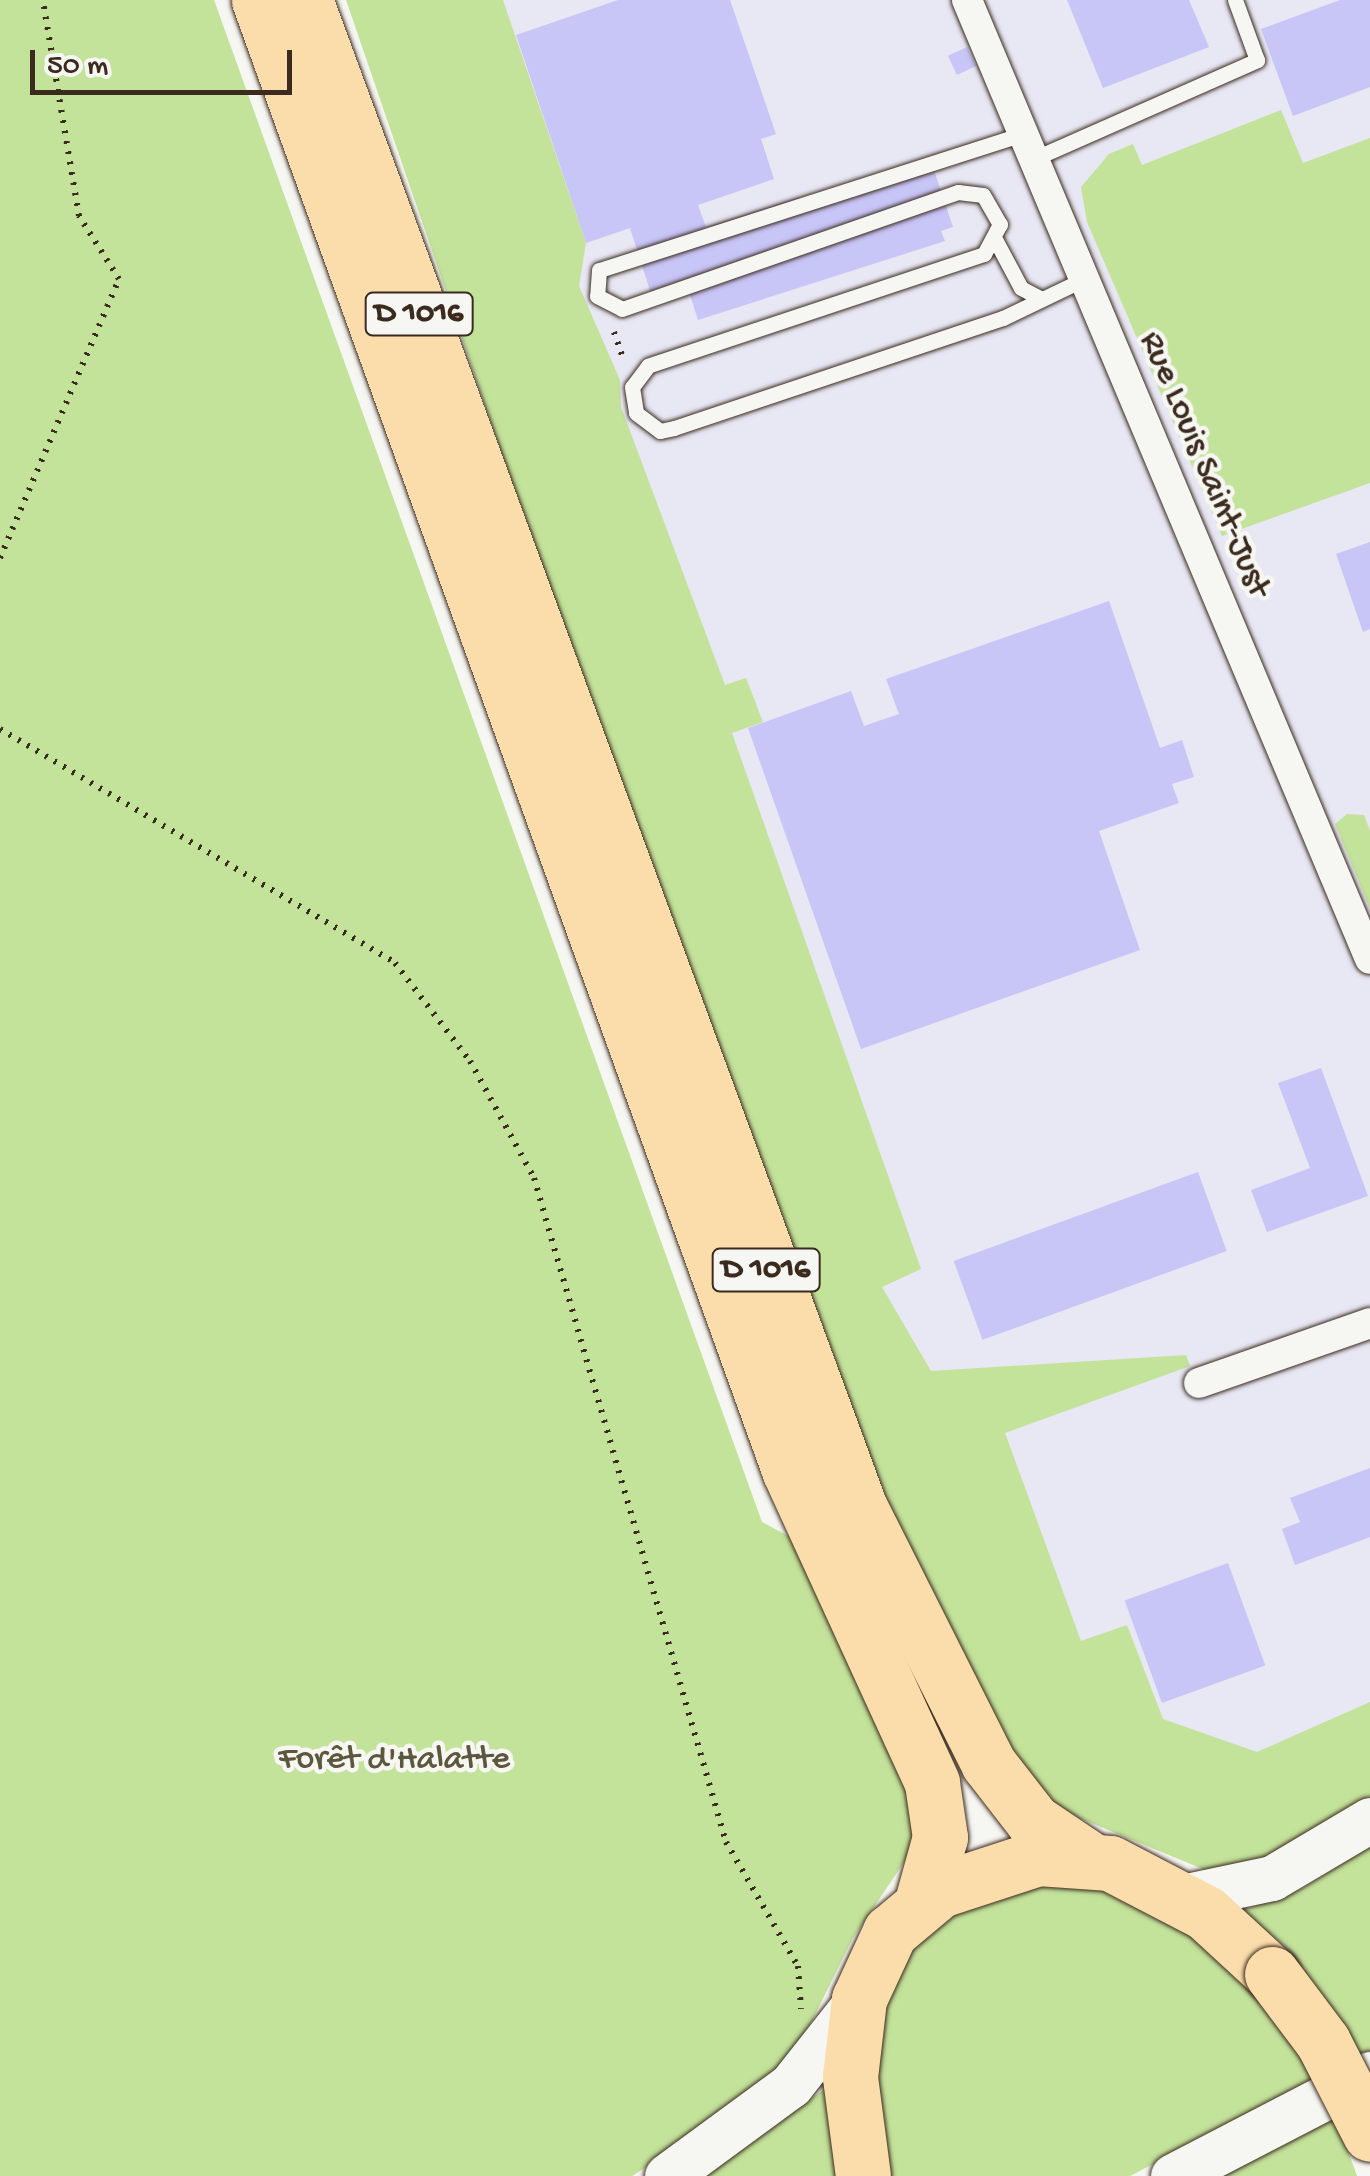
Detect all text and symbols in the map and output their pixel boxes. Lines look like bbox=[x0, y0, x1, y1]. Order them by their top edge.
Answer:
scale bar bbox=[35, 30, 298, 92]
text: 50 m bbox=[47, 50, 108, 85]
road number: D 1016 bbox=[364, 287, 474, 341]
street label: Rue Louis Saint-Just bbox=[1128, 326, 1278, 604]
road number: D 1016 bbox=[711, 1243, 821, 1297]
park label: Forêt d'Halatte bbox=[278, 1740, 510, 1782]

